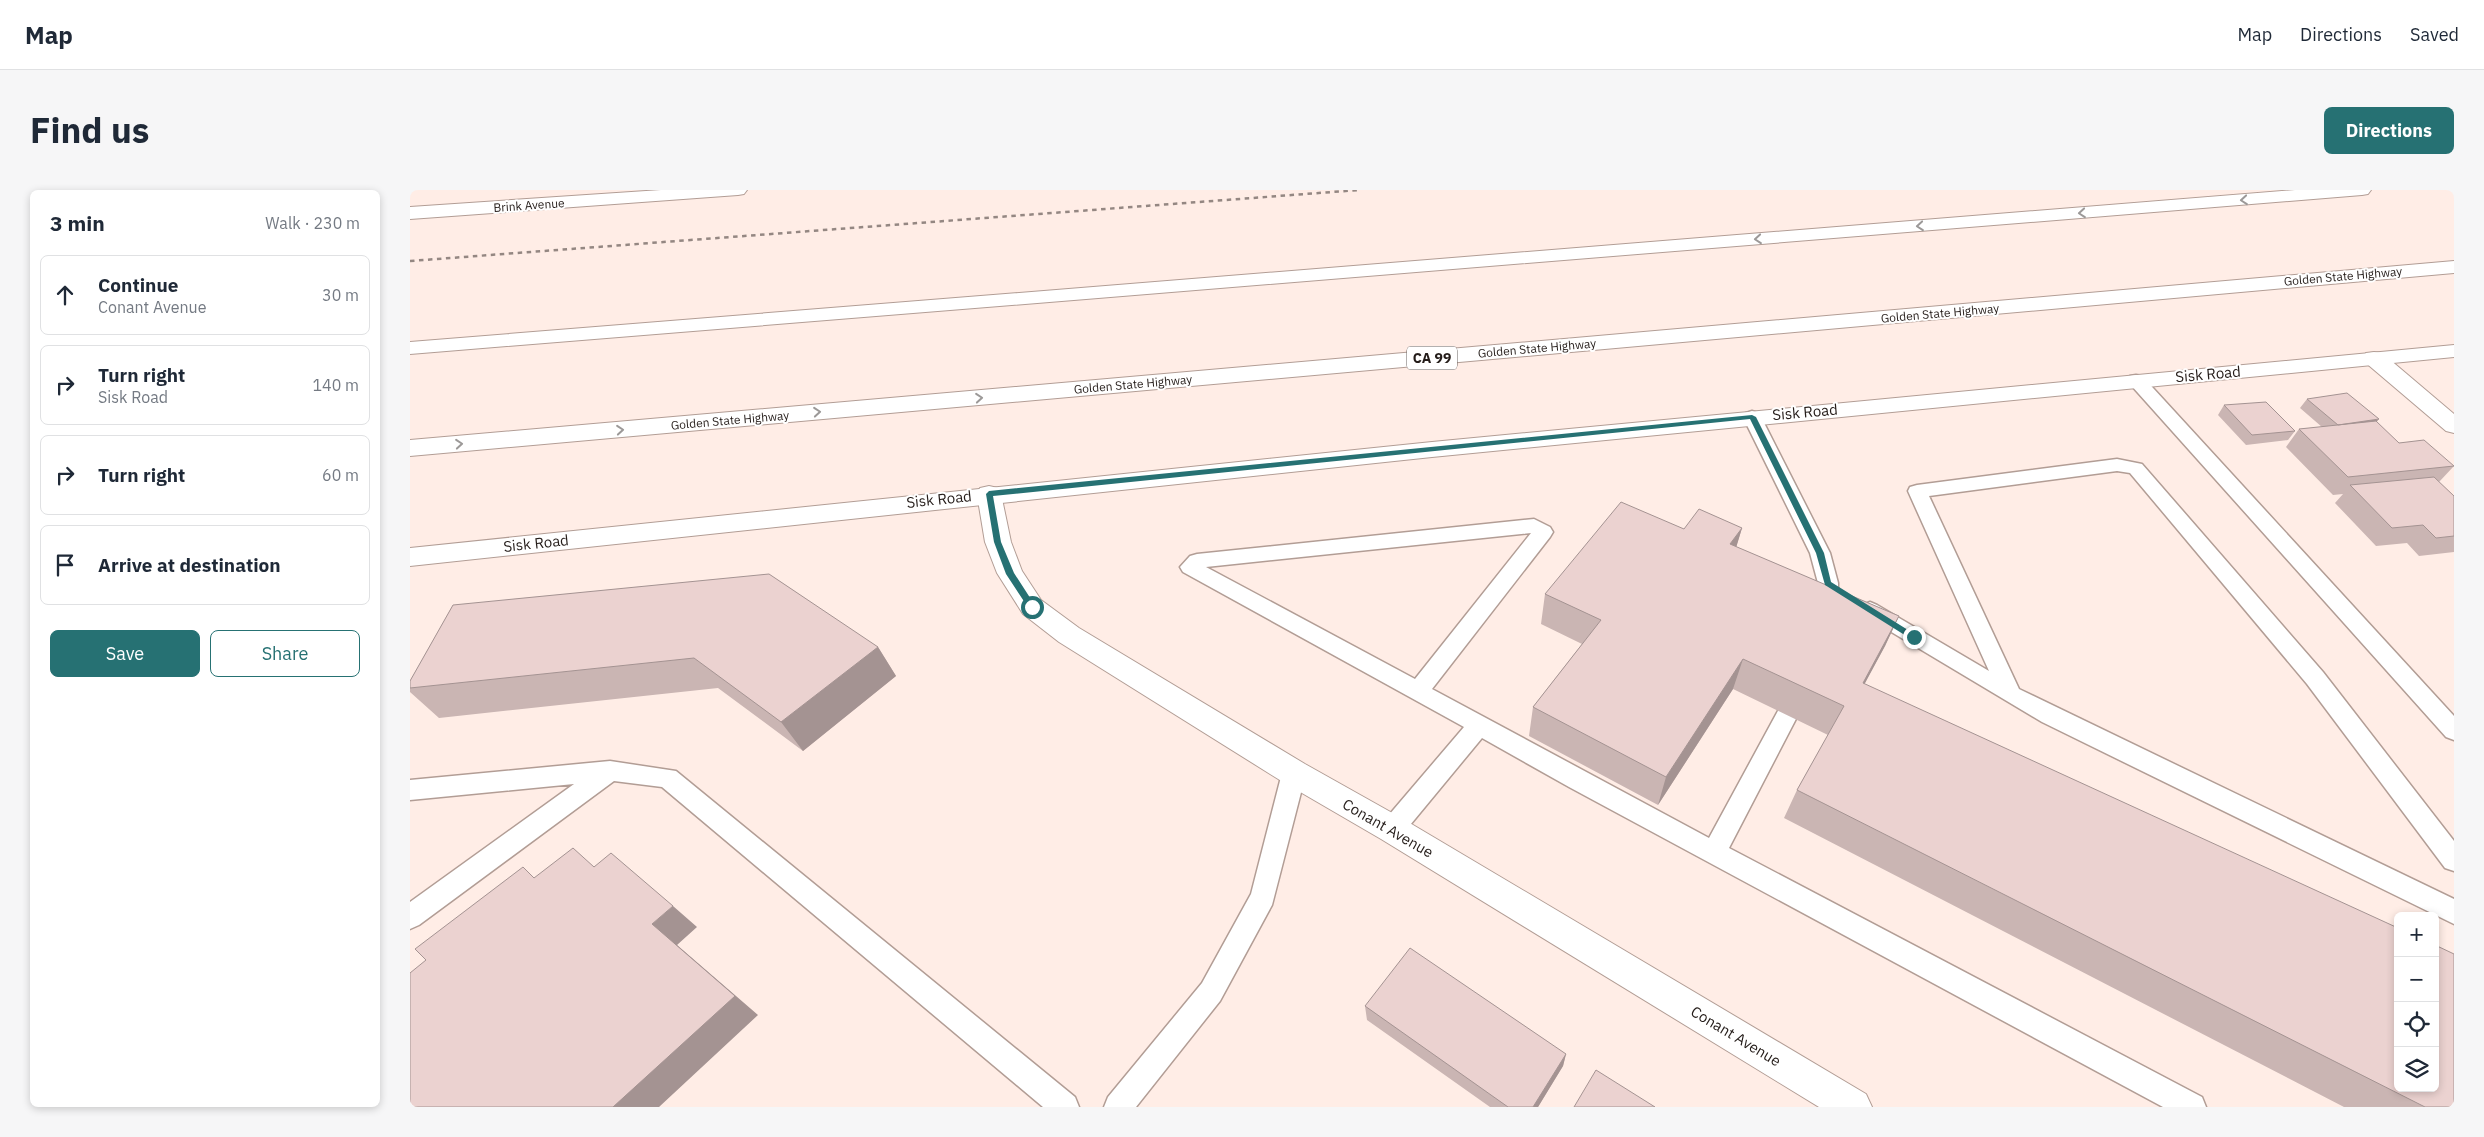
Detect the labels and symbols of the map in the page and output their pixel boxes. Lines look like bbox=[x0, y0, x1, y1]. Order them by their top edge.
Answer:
one-way arrow bbox=[2240, 194, 2248, 205]
street label: Brink Avenue bbox=[493, 195, 565, 215]
one-way arrow bbox=[2078, 207, 2086, 218]
one-way arrow bbox=[1916, 220, 1924, 231]
one-way arrow bbox=[1754, 233, 1762, 244]
street label: Golden State Highway bbox=[2283, 263, 2403, 289]
street label: Golden State Highway bbox=[1880, 300, 2000, 326]
street label: Golden State Highway bbox=[1477, 335, 1597, 361]
road number: CA 99 bbox=[1407, 346, 1457, 370]
street label: Sisk Road bbox=[2174, 362, 2242, 386]
street label: Golden State Highway bbox=[1073, 371, 1193, 397]
one-way arrow bbox=[975, 393, 983, 404]
street label: Sisk Road bbox=[1771, 400, 1839, 424]
street label: Golden State Highway bbox=[670, 407, 790, 433]
one-way arrow bbox=[813, 407, 821, 418]
one-way arrow bbox=[617, 424, 625, 435]
one-way arrow bbox=[455, 439, 463, 450]
street label: Sisk Road bbox=[905, 486, 973, 512]
street label: Sisk Road bbox=[502, 530, 570, 556]
route start bbox=[1021, 596, 1044, 619]
route end bbox=[1903, 626, 1926, 649]
street label: Conant Avenue bbox=[1339, 794, 1437, 862]
street label: Conant Avenue bbox=[1688, 1002, 1784, 1070]

